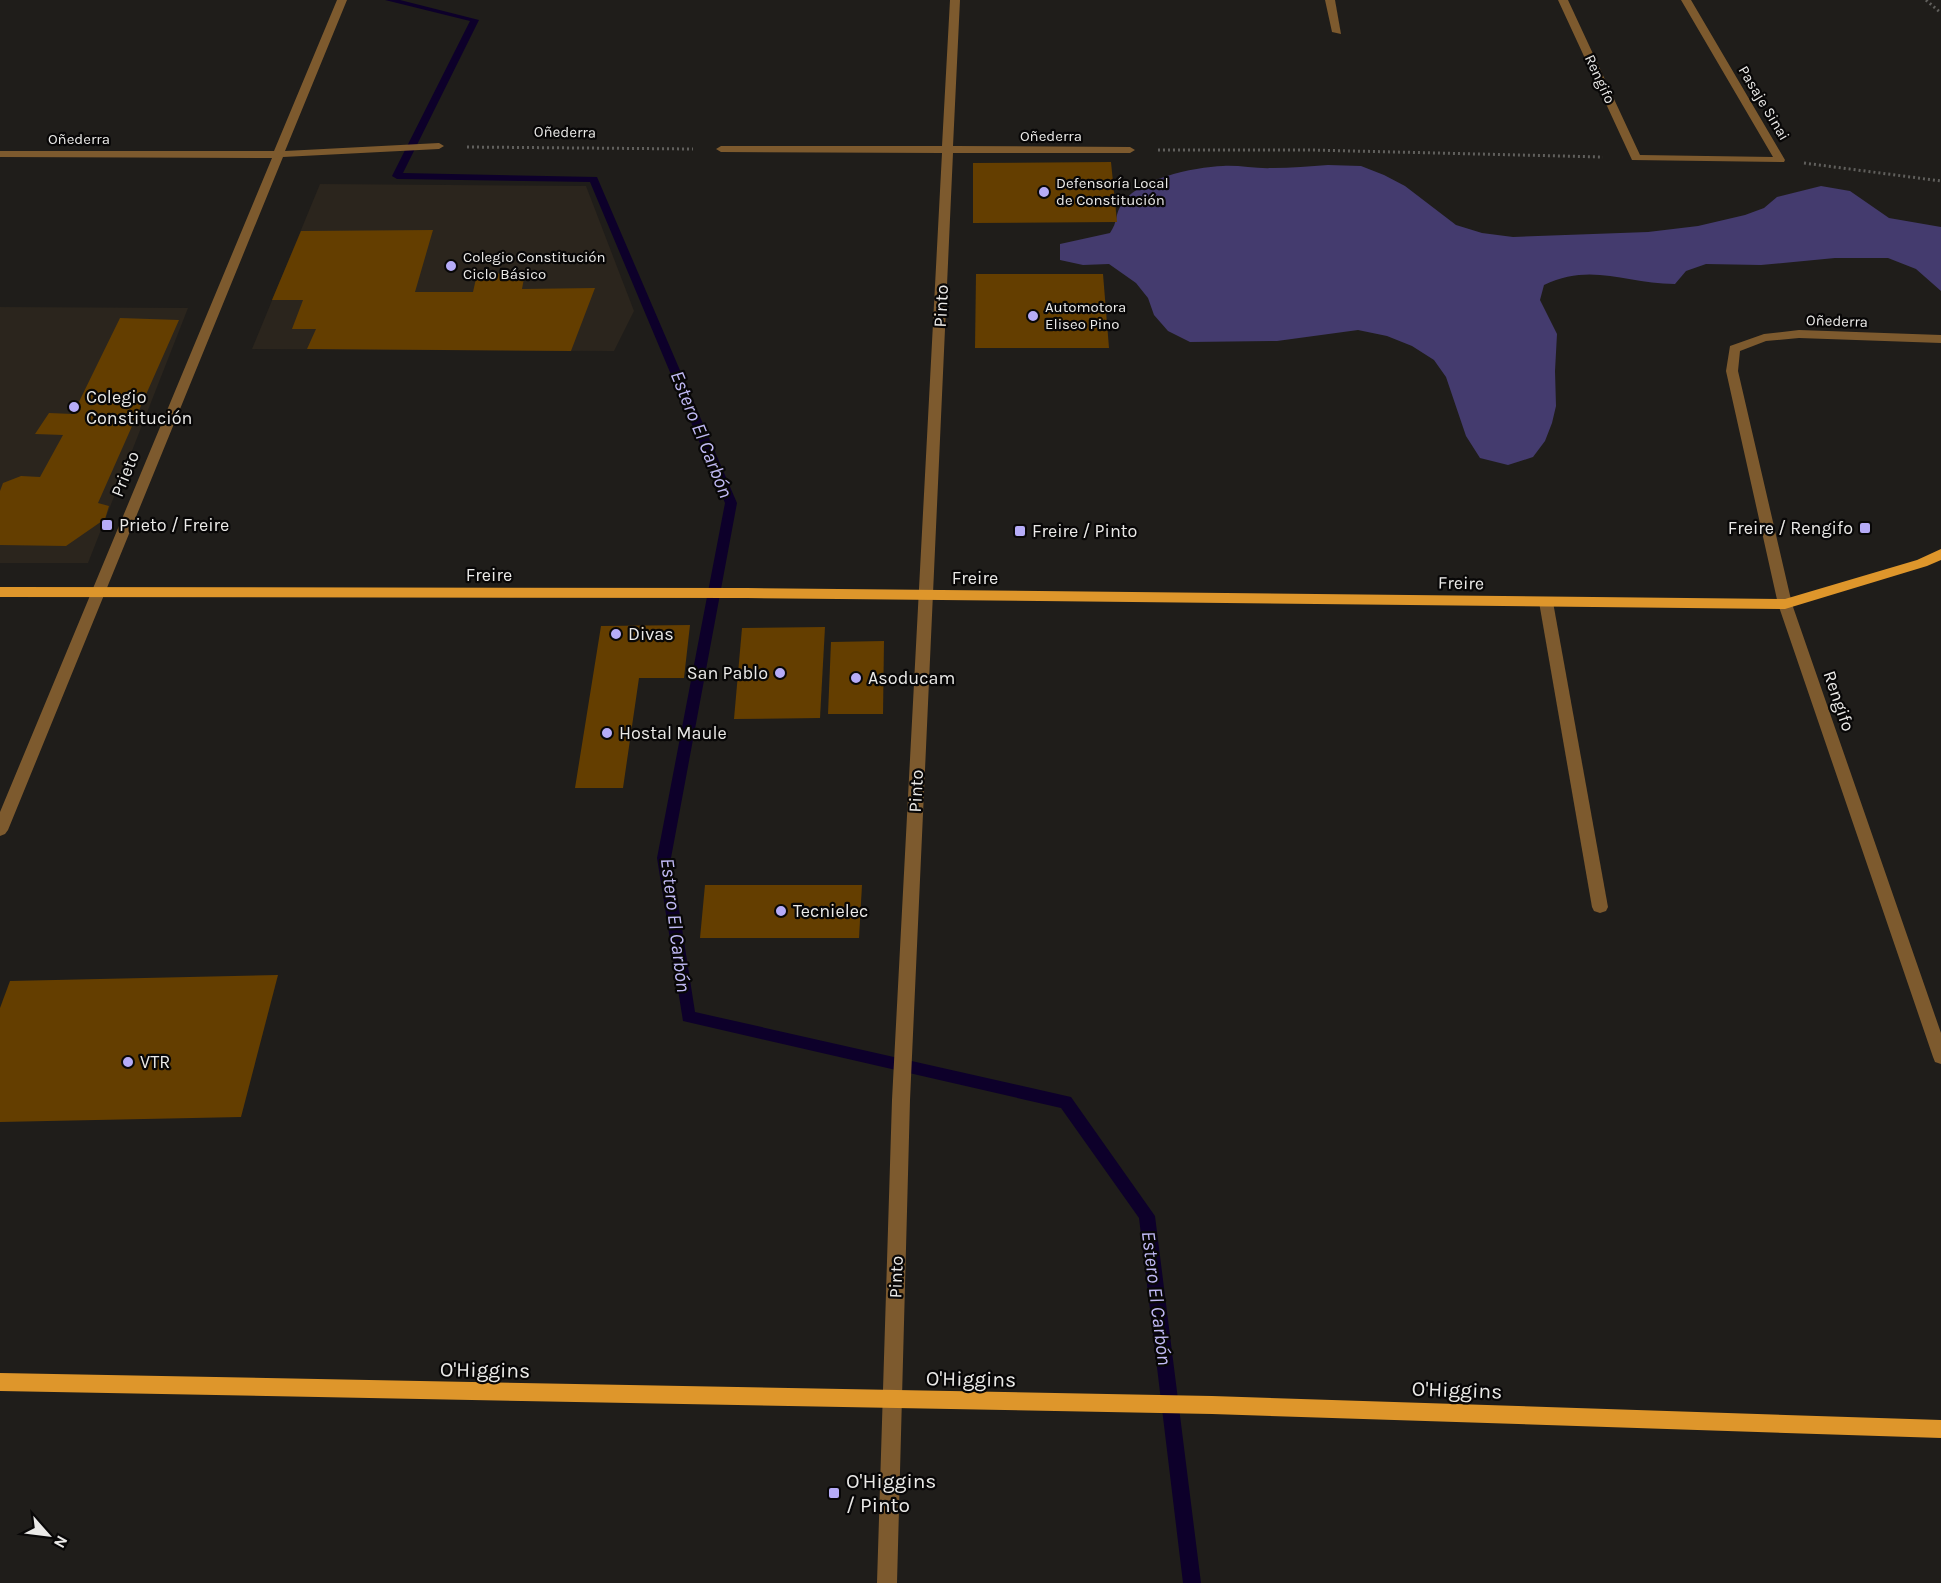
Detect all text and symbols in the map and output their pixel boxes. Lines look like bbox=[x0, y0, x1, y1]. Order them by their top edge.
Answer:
street label: Rengifo bbox=[1581, 52, 1619, 106]
street label: Pasaje Sinai bbox=[1735, 62, 1793, 144]
street label: Oñederra bbox=[534, 122, 596, 142]
street label: Oñederra bbox=[1020, 127, 1082, 145]
street label: Oñederra bbox=[48, 130, 110, 148]
place label: Defensoría Local de Constitución bbox=[1056, 174, 1169, 209]
marker: Defensoría Local de Constitución bbox=[1037, 185, 1051, 199]
place label: Colegio Constitución Ciclo Básico bbox=[463, 248, 606, 283]
marker: Colegio Constitución Ciclo Básico bbox=[444, 259, 458, 273]
street label: Pinto bbox=[929, 284, 953, 328]
place label: Automotora Eliseo Pino bbox=[1045, 298, 1126, 333]
marker: Automotora Eliseo Pino bbox=[1026, 309, 1040, 323]
street label: Oñederra bbox=[1806, 311, 1868, 331]
water label: Estero El Carbón bbox=[666, 367, 738, 501]
place label: Colegio Constitución bbox=[86, 386, 192, 429]
marker: Colegio Constitución bbox=[67, 400, 81, 414]
street label: Prieto bbox=[106, 448, 144, 500]
place label: Prieto / Freire bbox=[119, 514, 229, 536]
place label: Freire / Rengifo bbox=[1728, 517, 1853, 539]
marker: Prieto / Freire bbox=[100, 518, 114, 532]
place label: Freire / Pinto bbox=[1032, 520, 1137, 542]
marker: Freire / Rengifo bbox=[1858, 521, 1872, 535]
marker: Freire / Pinto bbox=[1013, 524, 1027, 538]
street label: Freire bbox=[466, 564, 512, 586]
street label: Freire bbox=[952, 567, 998, 589]
street label: Freire bbox=[1438, 572, 1484, 594]
place label: Divas bbox=[628, 623, 674, 645]
marker: Divas bbox=[609, 627, 623, 641]
place label: San Pablo bbox=[687, 662, 768, 684]
marker: San Pablo bbox=[773, 666, 787, 680]
place label: Asoducam bbox=[868, 667, 955, 689]
street label: Rengifo bbox=[1818, 668, 1860, 734]
marker: Asoducam bbox=[849, 671, 863, 685]
place label: Hostal Maule bbox=[619, 722, 727, 744]
marker: Hostal Maule bbox=[600, 726, 614, 740]
street label: Pinto bbox=[904, 769, 928, 813]
water label: Estero El Carbón bbox=[656, 857, 695, 994]
place label: Tecnielec bbox=[793, 900, 868, 922]
marker: Tecnielec bbox=[774, 904, 788, 918]
place label: VTR bbox=[140, 1051, 170, 1073]
marker: VTR bbox=[121, 1055, 135, 1069]
water label: Estero El Carbón bbox=[1137, 1230, 1176, 1367]
street label: Pinto bbox=[884, 1255, 908, 1299]
street label: O'Higgins bbox=[440, 1357, 530, 1383]
street label: O'Higgins bbox=[926, 1366, 1016, 1392]
street label: O'Higgins bbox=[1411, 1376, 1503, 1404]
place label: O'Higgins / Pinto bbox=[846, 1469, 936, 1517]
marker: O'Higgins / Pinto bbox=[827, 1486, 841, 1500]
north arrow bbox=[18, 1505, 78, 1565]
text: N bbox=[50, 1532, 72, 1551]

